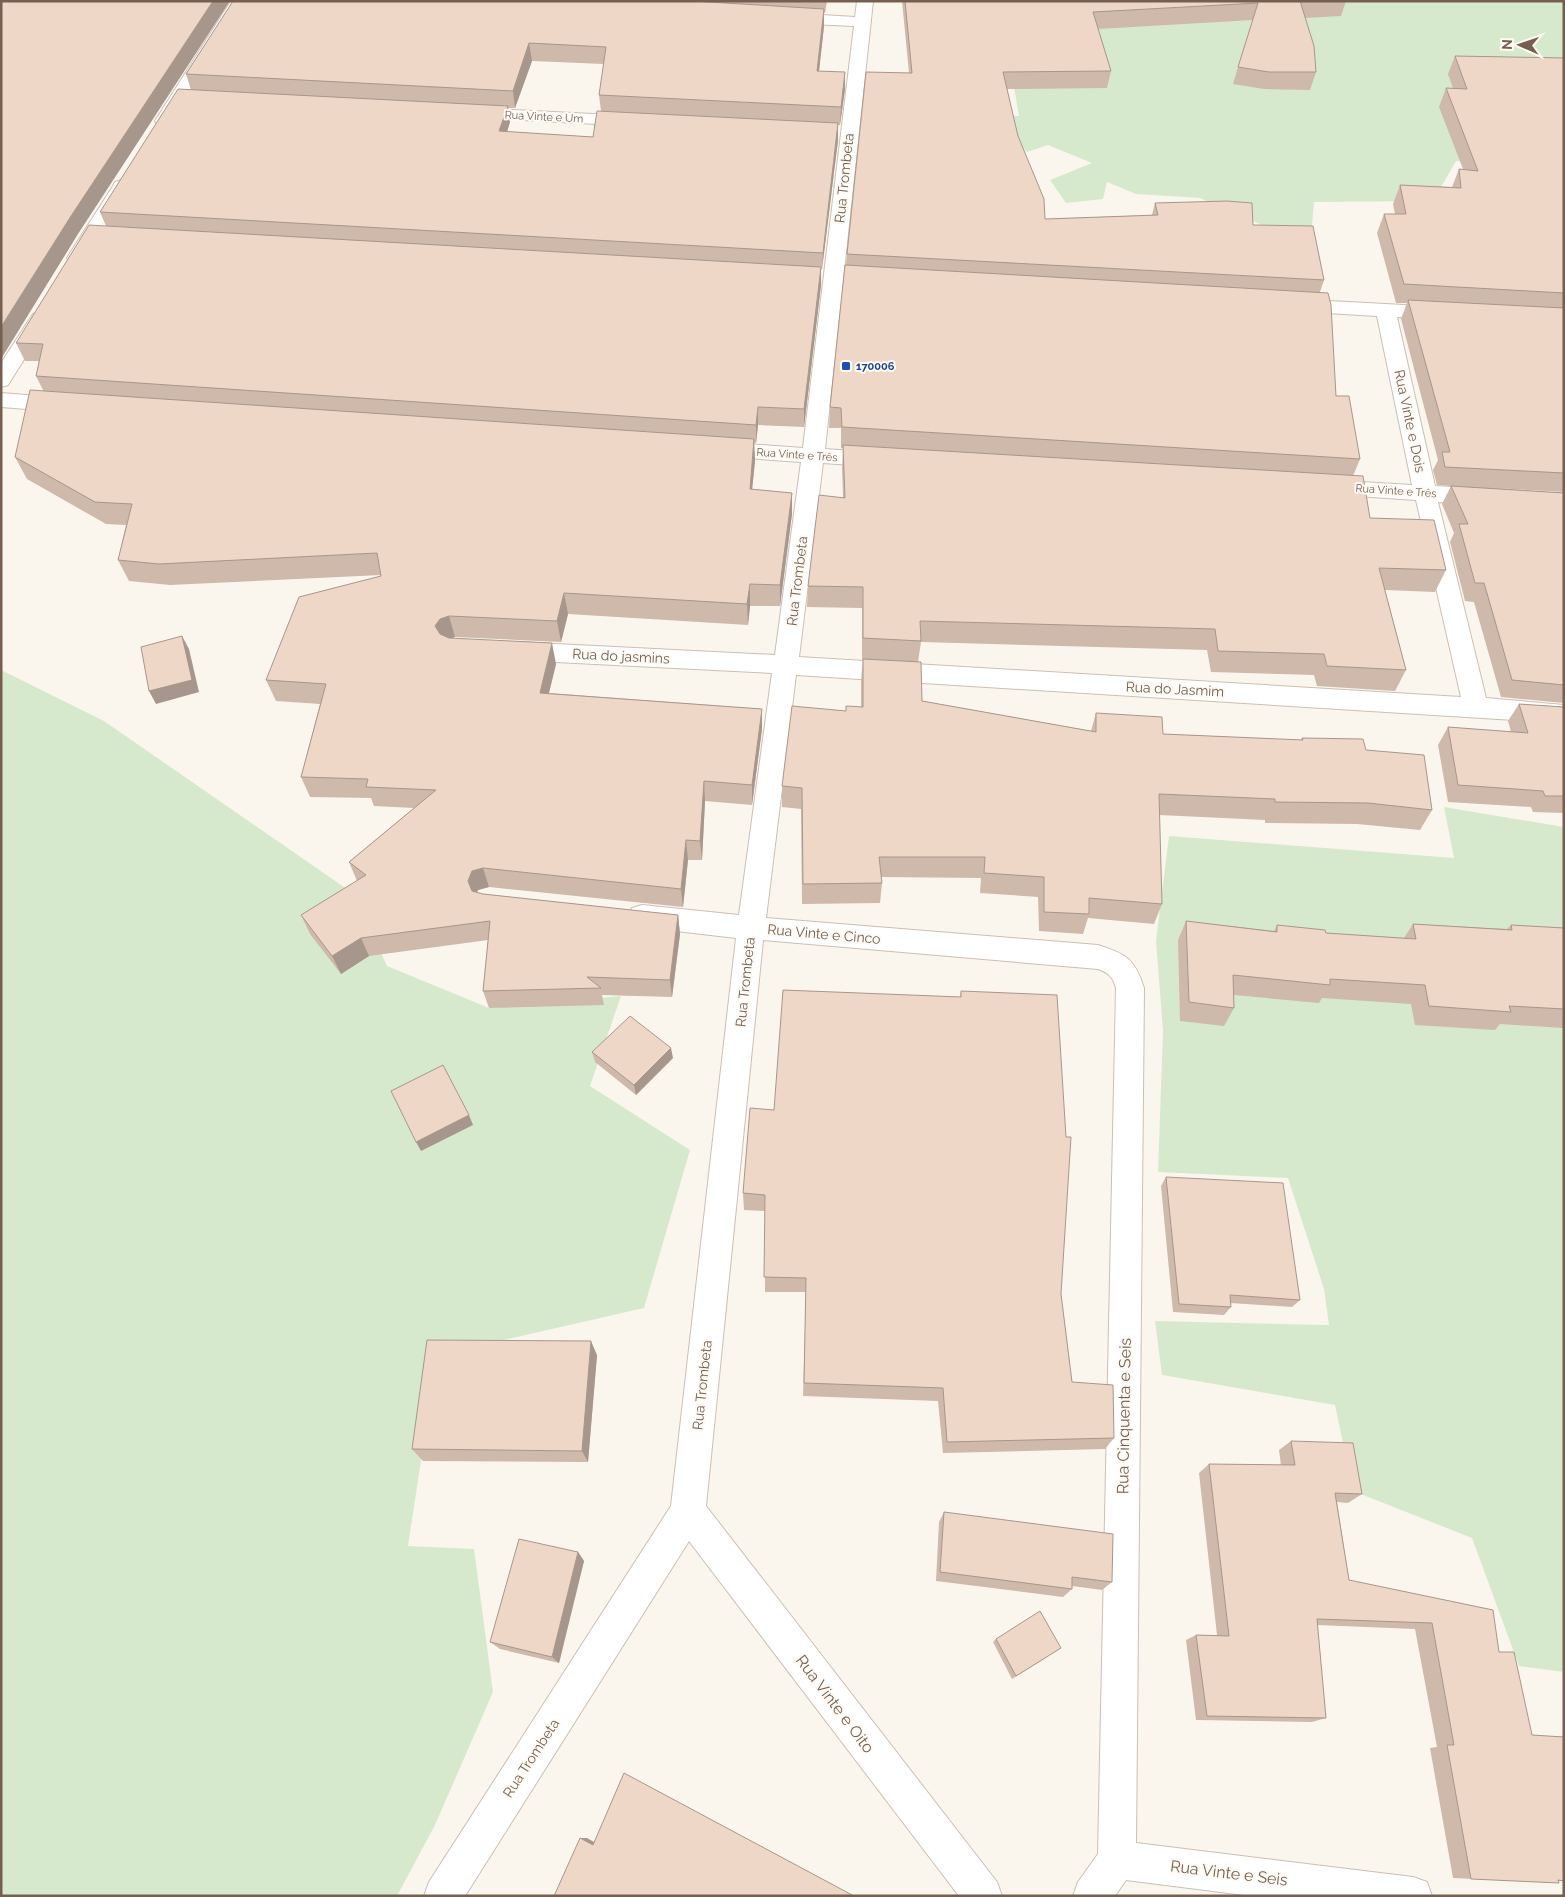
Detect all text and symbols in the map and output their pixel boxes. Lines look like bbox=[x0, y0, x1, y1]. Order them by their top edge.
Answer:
north arrow bbox=[1495, 20, 1545, 70]
text: N bbox=[1499, 39, 1515, 50]
street label: Rua Vinte e Um bbox=[504, 108, 584, 126]
street label: Rua Trombeta bbox=[831, 132, 857, 224]
marker: 170006 bbox=[840, 360, 852, 372]
place label: 170006 bbox=[856, 360, 895, 373]
street label: Rua Vinte e Dois bbox=[1391, 368, 1429, 474]
street label: Rua Vinte e Três bbox=[756, 446, 838, 464]
street label: Rua Vinte e Três bbox=[1355, 482, 1437, 500]
street label: Rua Trombeta bbox=[784, 535, 810, 627]
street label: Rua do jasmins bbox=[572, 645, 670, 667]
street label: Rua do Jasmim bbox=[1125, 678, 1225, 700]
street label: Rua Vinte e Cinco bbox=[767, 921, 881, 947]
street label: Rua Trombeta bbox=[732, 936, 758, 1028]
street label: Rua Cinquenta e Seis bbox=[1113, 1337, 1135, 1494]
street label: Rua Trombeta bbox=[689, 1339, 715, 1431]
street label: Rua Vinte e Oito bbox=[792, 1651, 878, 1757]
street label: Rua Trombeta bbox=[500, 1716, 562, 1800]
street label: Rua Vinte e Seis bbox=[1169, 1856, 1289, 1890]

